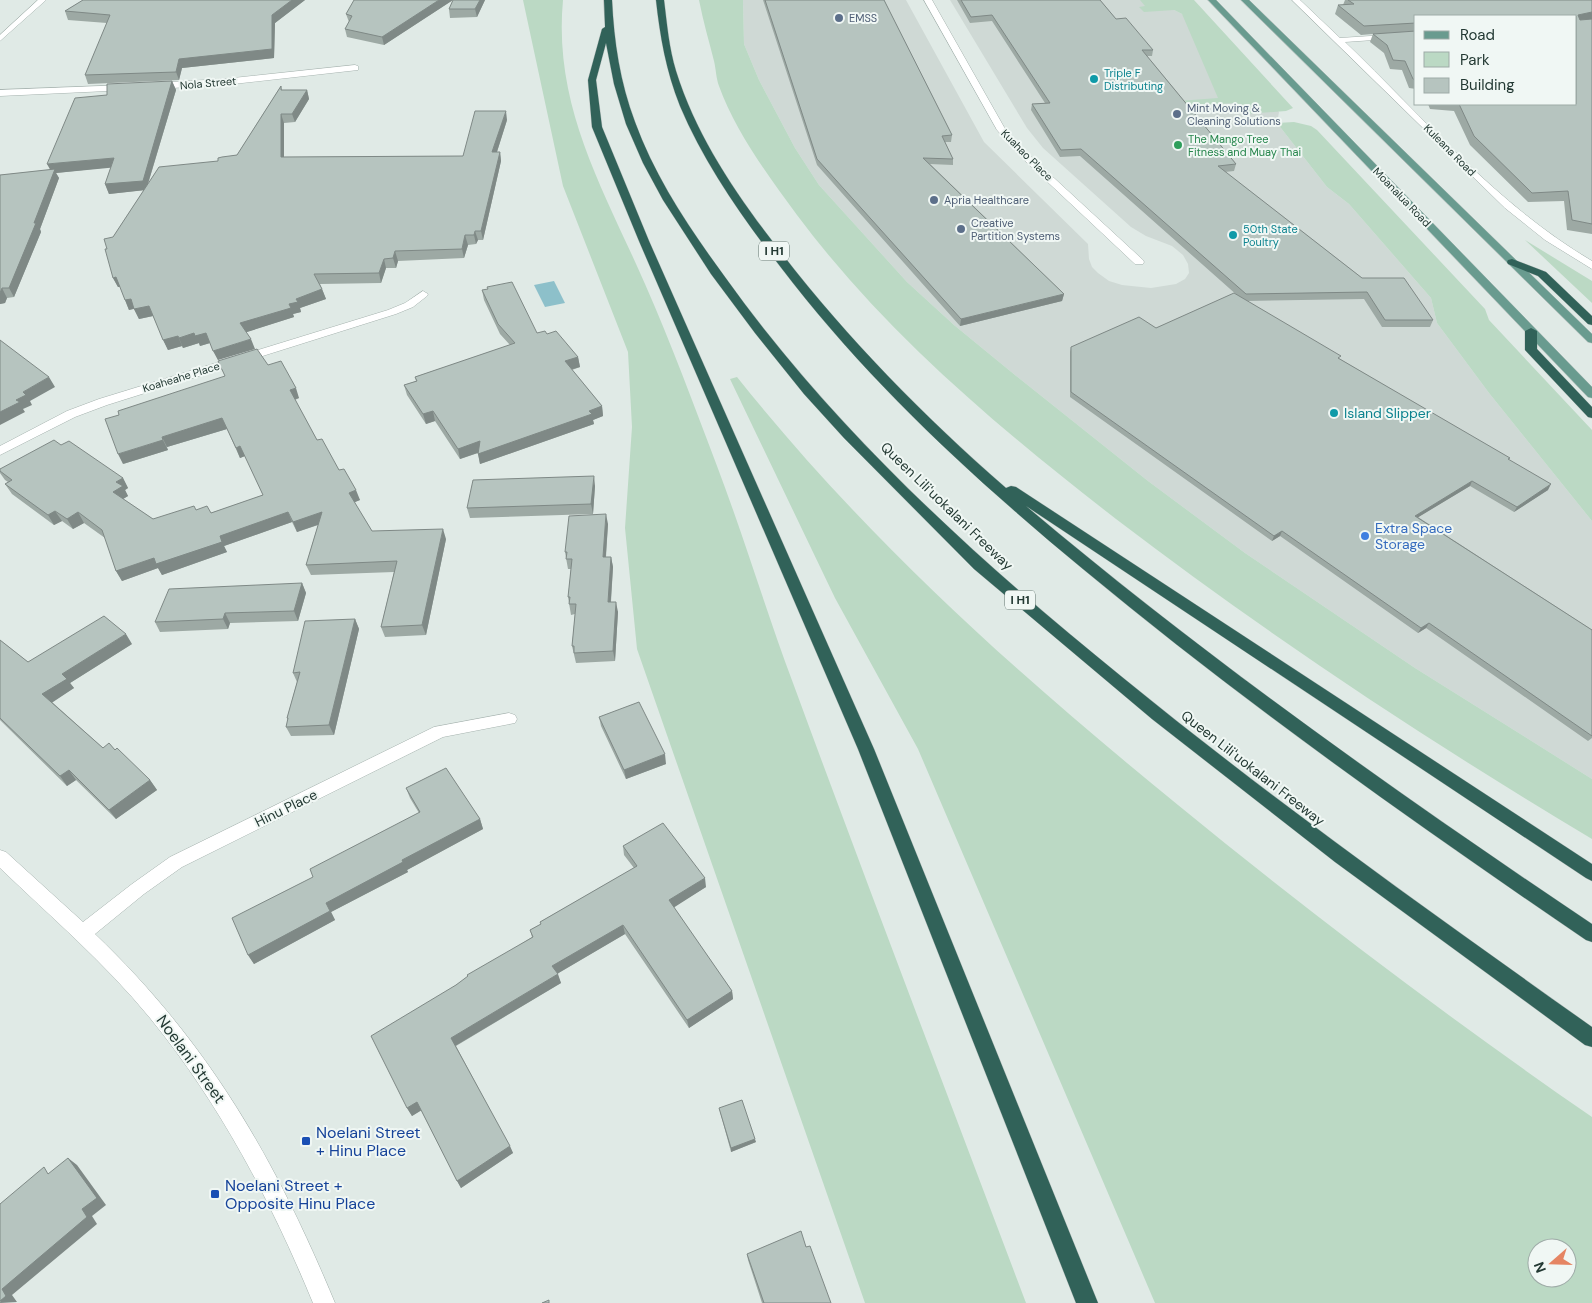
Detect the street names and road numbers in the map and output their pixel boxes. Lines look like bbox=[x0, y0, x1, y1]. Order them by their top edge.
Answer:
street label: Nola Street bbox=[179, 74, 237, 92]
street label: Kuleana Road bbox=[1421, 121, 1479, 179]
street label: Kuahao Place bbox=[998, 126, 1056, 184]
street label: Moanalua Road bbox=[1370, 164, 1434, 230]
road number: I H1 bbox=[759, 242, 789, 260]
street label: Koaheahe Place bbox=[141, 359, 221, 395]
street label: Queen Liliʻuokalani Freeway bbox=[877, 438, 1017, 574]
road number: I H1 bbox=[1005, 590, 1035, 610]
street label: Queen Liliʻuokalani Freeway bbox=[1178, 706, 1329, 830]
street label: Hinu Place bbox=[252, 785, 320, 831]
street label: Noelani Street bbox=[152, 1011, 230, 1107]

